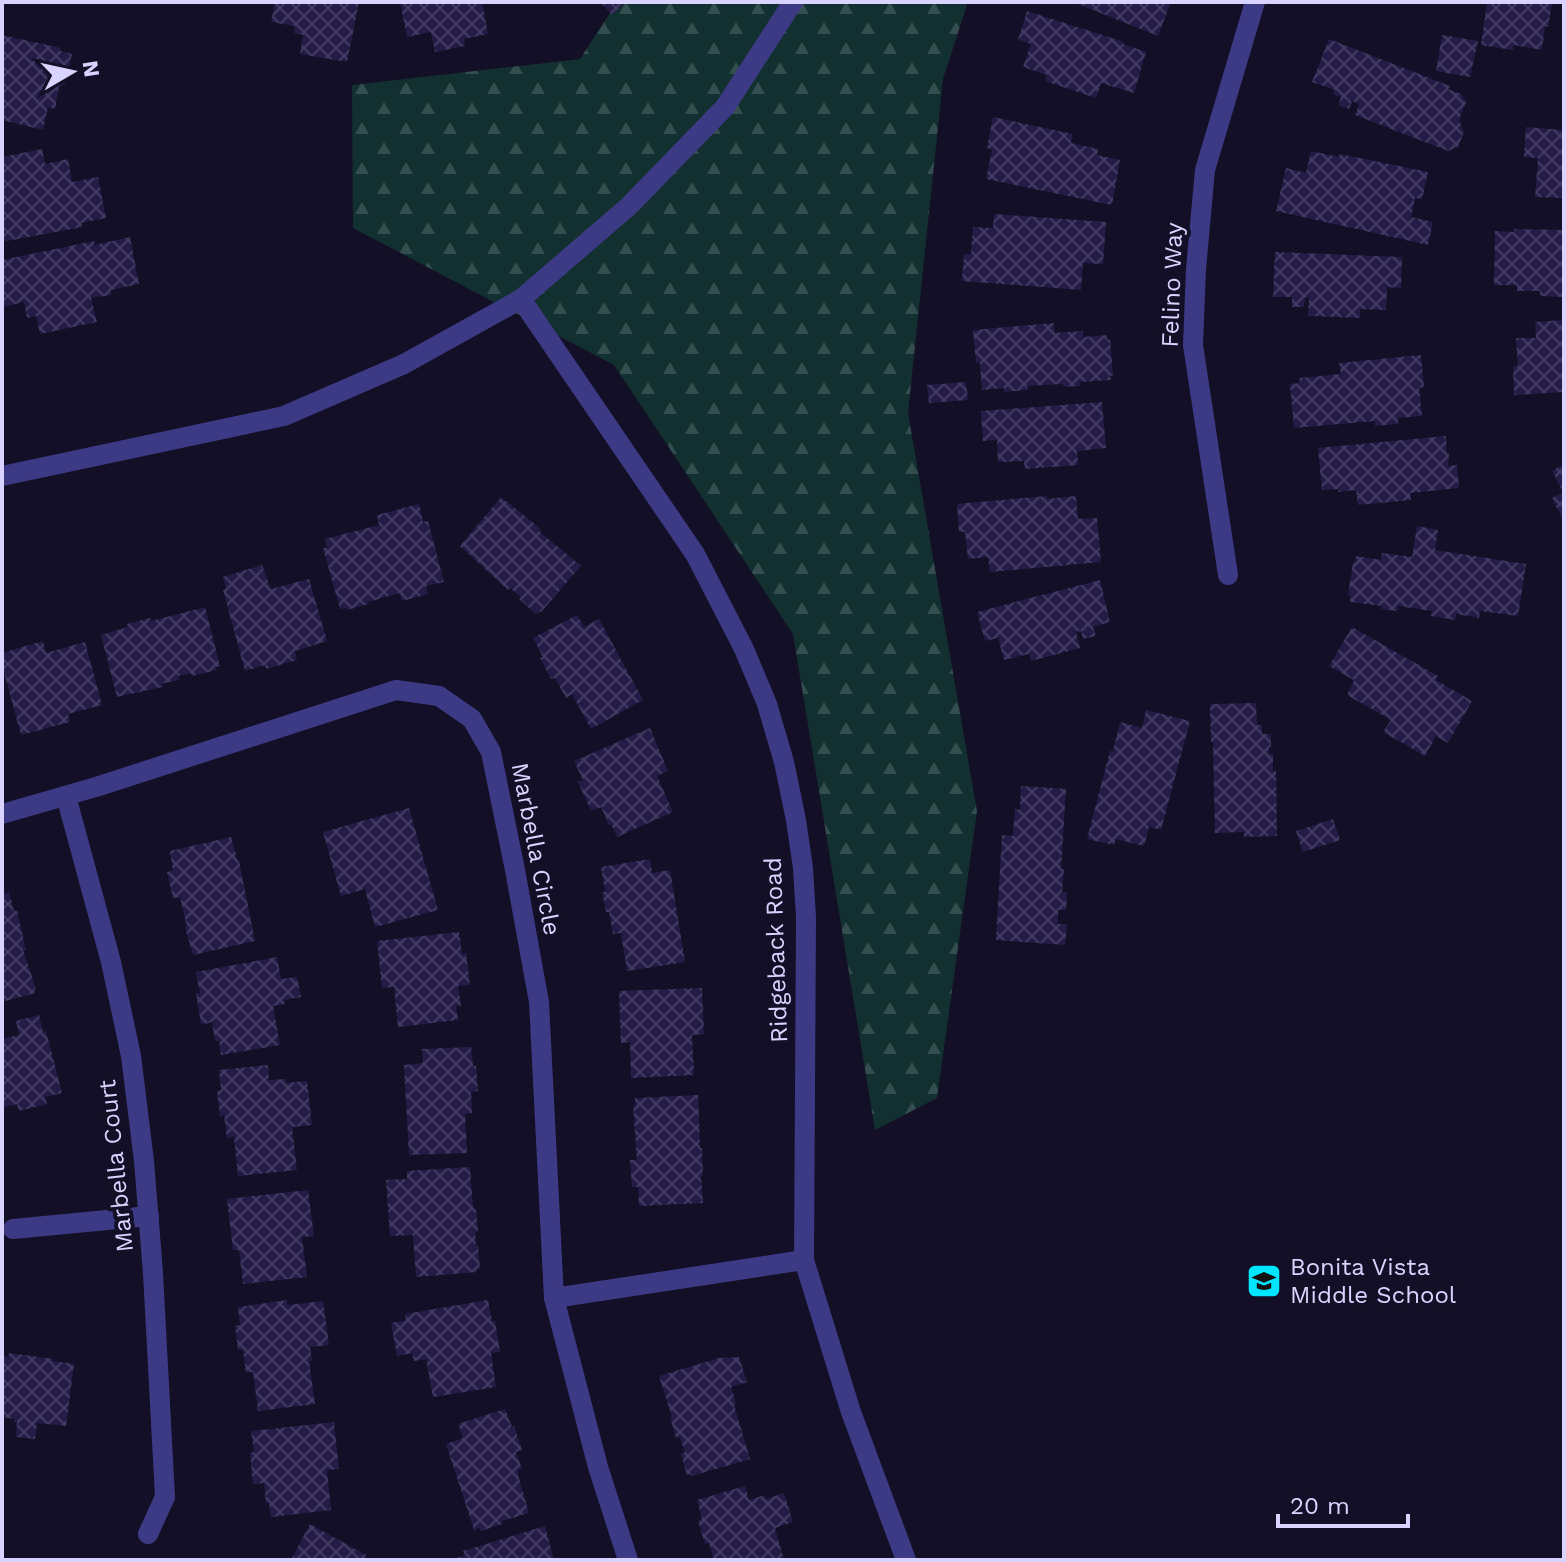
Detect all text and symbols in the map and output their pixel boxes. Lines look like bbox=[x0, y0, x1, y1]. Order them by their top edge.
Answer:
north arrow bbox=[32, 32, 112, 112]
text: N bbox=[78, 59, 105, 79]
street label: Felino Way bbox=[1156, 221, 1188, 348]
street label: Marbella Circle bbox=[506, 760, 566, 938]
street label: Ridgeback Road bbox=[759, 857, 793, 1043]
street label: Marbella Court bbox=[93, 1078, 139, 1254]
place label: Bonita Vista Middle School bbox=[1290, 1253, 1457, 1309]
school or university icon: Bonita Vista Middle School bbox=[1245, 1262, 1283, 1300]
scale bar bbox=[1278, 1478, 1408, 1528]
text: 20 m bbox=[1290, 1492, 1350, 1520]

